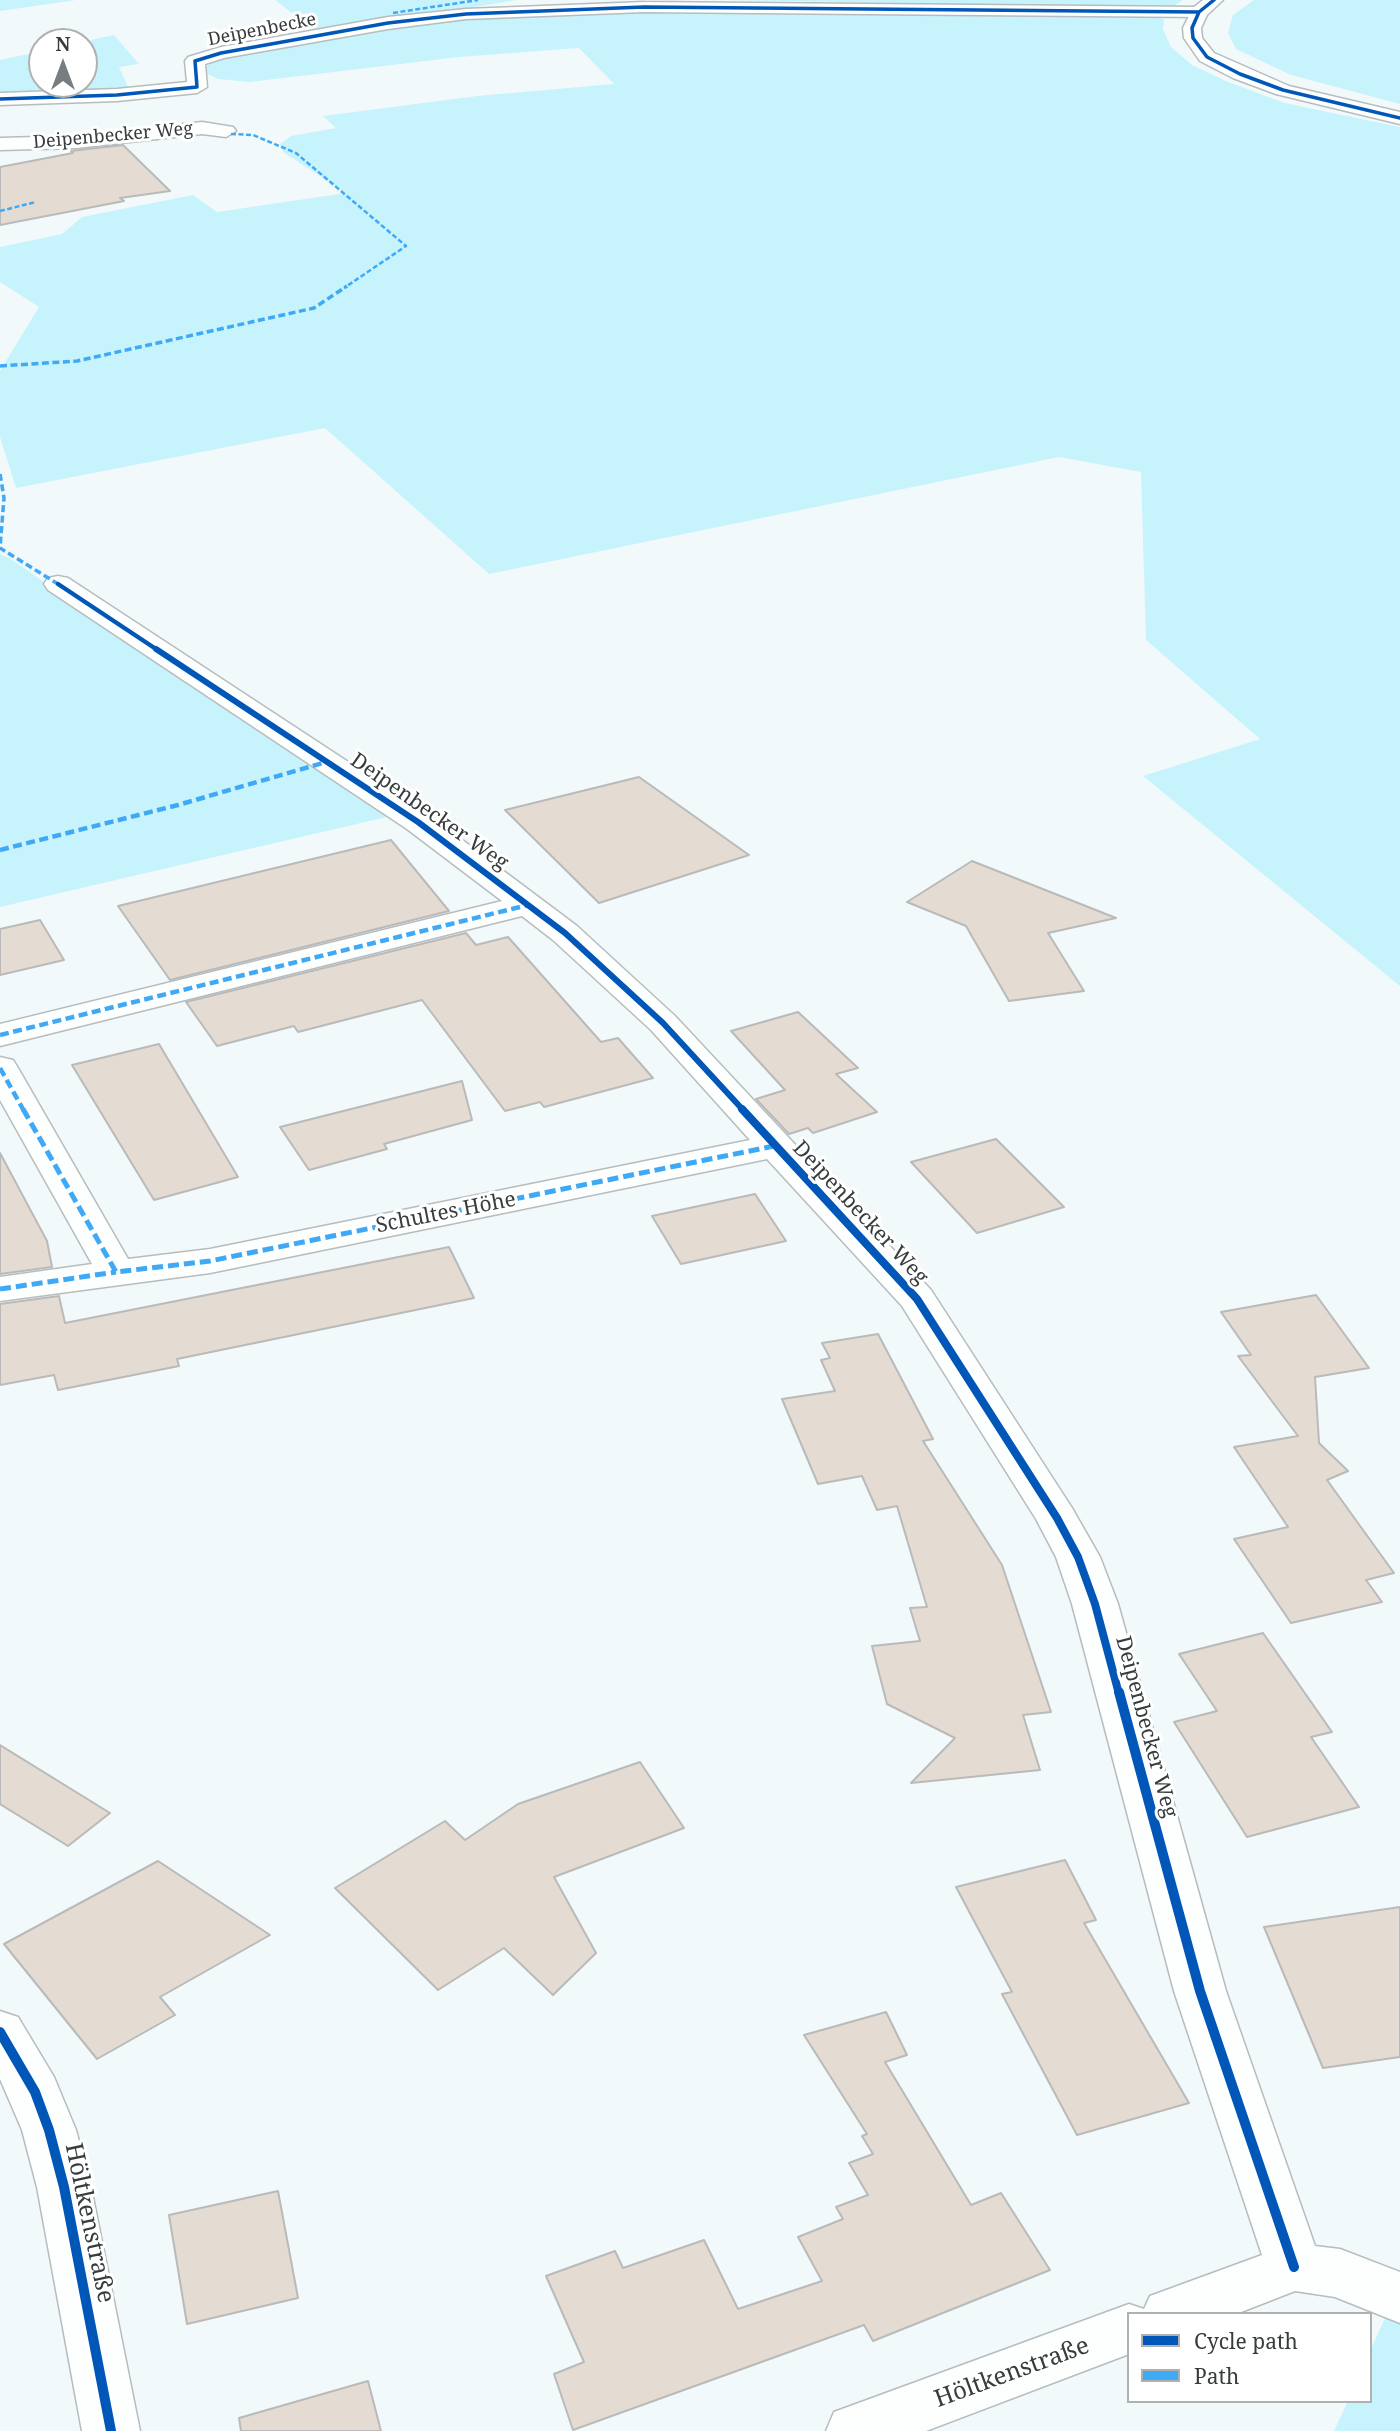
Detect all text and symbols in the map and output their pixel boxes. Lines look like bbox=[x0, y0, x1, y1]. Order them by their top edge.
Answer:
street label: Deipenbecke bbox=[206, 9, 318, 51]
north arrow bbox=[28, 28, 98, 98]
text: N bbox=[56, 31, 70, 57]
street label: Deipenbecker Weg bbox=[32, 118, 194, 154]
street label: Deipenbecker Weg bbox=[345, 748, 513, 876]
street label: Deipenbecker Weg bbox=[787, 1136, 933, 1290]
street label: Schultes Höhe bbox=[374, 1187, 518, 1239]
street label: Deipenbecker Weg bbox=[1110, 1633, 1182, 1821]
street label: Höltkenstraße bbox=[58, 2140, 120, 2306]
legend bbox=[1127, 2312, 1372, 2403]
text: Cycle path bbox=[1194, 2327, 1298, 2355]
street label: Höltkenstraße bbox=[931, 2332, 1093, 2414]
text: Path bbox=[1194, 2362, 1239, 2390]

